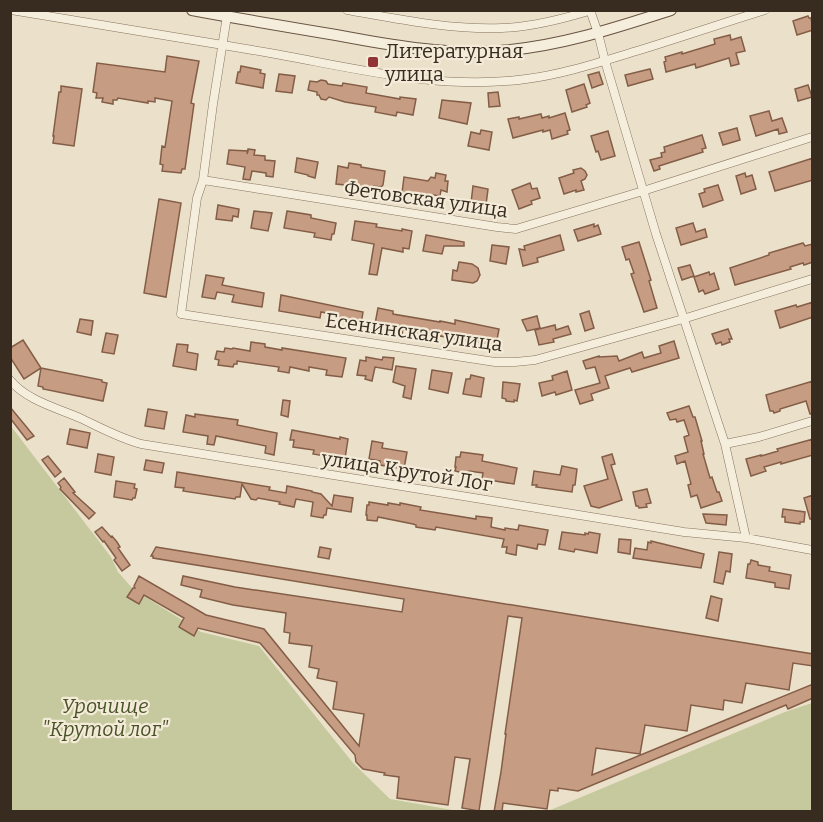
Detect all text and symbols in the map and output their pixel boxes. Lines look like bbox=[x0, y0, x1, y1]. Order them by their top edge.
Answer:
place label: Литературная улица bbox=[384, 39, 523, 86]
marker: Литературная улица bbox=[366, 55, 380, 69]
street label: Фетовская улица bbox=[342, 176, 510, 222]
street label: Есенинская улица bbox=[324, 308, 504, 356]
street label: улица Крутой Лог bbox=[319, 446, 494, 496]
park label: Урочище "Крутой лог" bbox=[42, 694, 169, 741]

